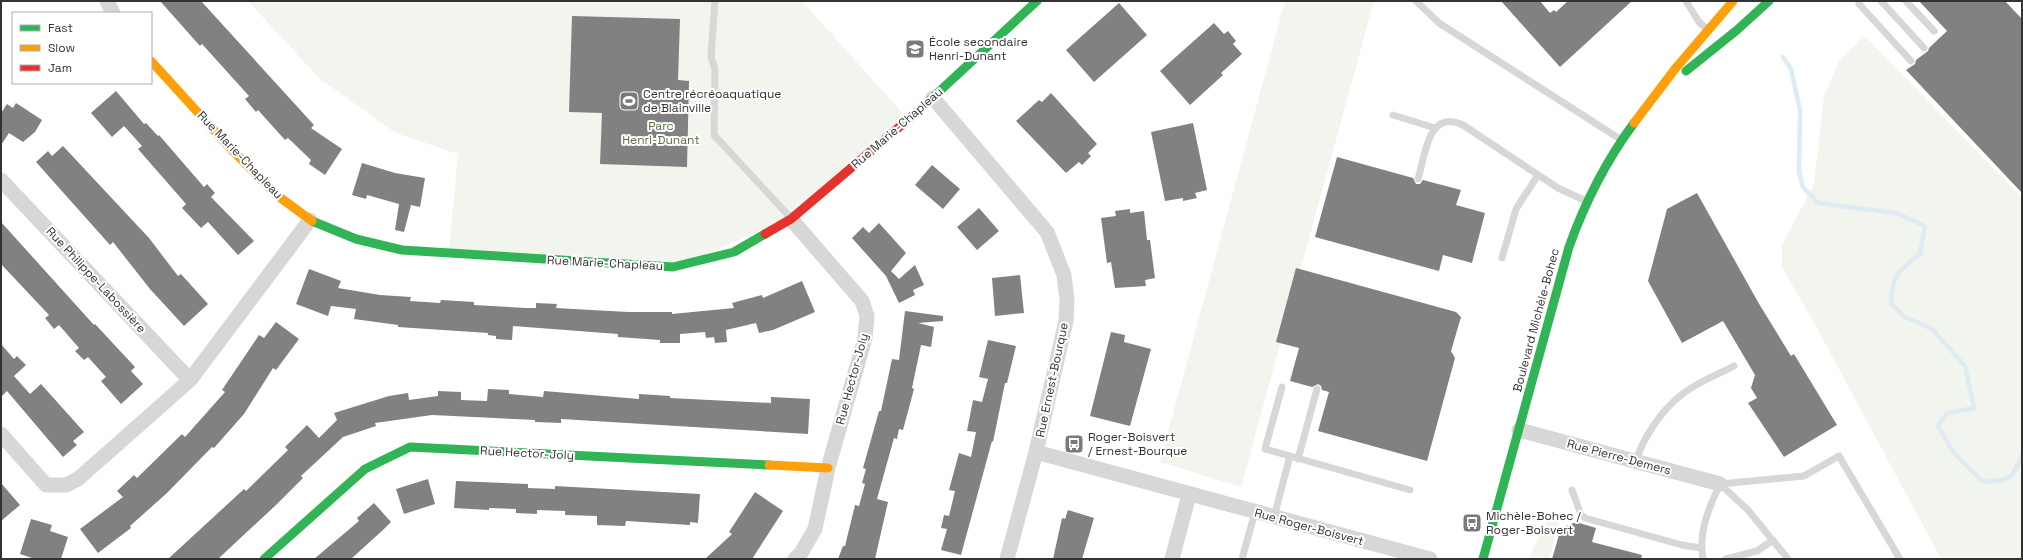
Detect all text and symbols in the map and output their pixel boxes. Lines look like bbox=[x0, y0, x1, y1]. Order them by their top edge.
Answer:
legend bbox=[12, 12, 152, 84]
text: Fast bbox=[48, 20, 73, 36]
place label: École secondaire Henri-Dunant bbox=[929, 34, 1028, 64]
school or university icon: École secondaire Henri-Dunant bbox=[904, 38, 926, 60]
text: Slow bbox=[48, 40, 75, 56]
text: Jam bbox=[48, 60, 72, 76]
street label: Rue Marie-Chapleau bbox=[848, 84, 946, 172]
place label: Centre récréoaquatique de Blainville bbox=[643, 86, 781, 116]
sports icon: Centre récréoaquatique de Blainville bbox=[618, 90, 640, 112]
street label: Rue Marie-Chapleau bbox=[194, 108, 286, 202]
park label: Parc Henri-Dunant bbox=[622, 118, 700, 148]
street label: Rue Philippe-Labossière bbox=[43, 224, 149, 336]
street label: Boulevard Michèle-Bohec bbox=[1509, 246, 1563, 394]
street label: Rue Marie-Chapleau bbox=[547, 252, 663, 274]
street label: Rue Ernest-Bourque bbox=[1032, 321, 1072, 439]
street label: Rue Hector-Joly bbox=[832, 332, 872, 426]
place label: Roger-Boisvert / Ernest-Bourque bbox=[1088, 429, 1187, 459]
bus stop icon: Roger-Boisvert / Ernest-Bourque bbox=[1063, 433, 1085, 455]
street label: Rue Pierre-Demers bbox=[1565, 435, 1673, 479]
street label: Rue Hector-Joly bbox=[480, 443, 574, 463]
street label: Rue Roger-Boisvert bbox=[1253, 505, 1365, 549]
place label: Michèle-Bohec / Roger-Boisvert bbox=[1486, 508, 1582, 538]
bus stop icon: Michèle-Bohec / Roger-Boisvert bbox=[1461, 512, 1483, 534]

